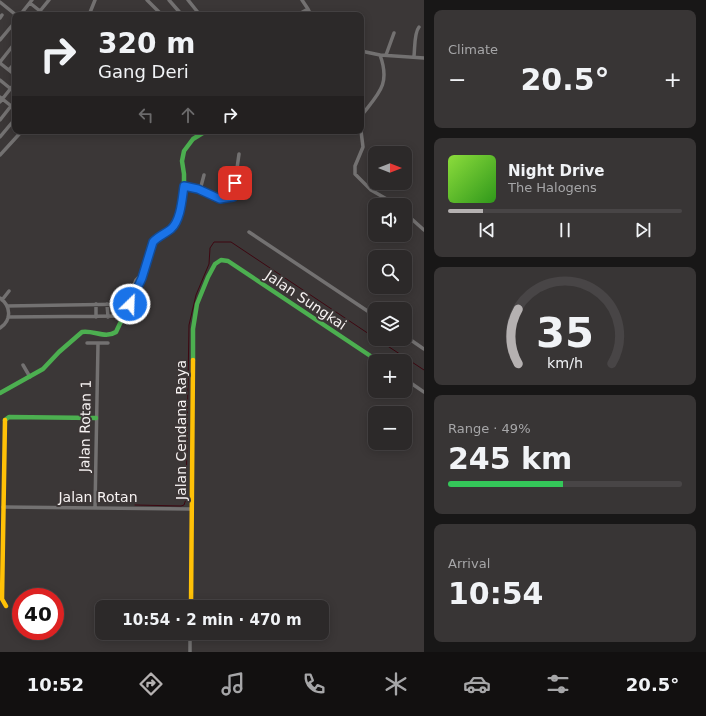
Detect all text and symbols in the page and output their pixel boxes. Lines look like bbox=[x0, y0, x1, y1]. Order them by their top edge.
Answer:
text: 320 m bbox=[98, 27, 195, 60]
icon: right bbox=[32, 28, 84, 80]
text: Climate bbox=[448, 42, 498, 57]
text: Gang Deri bbox=[98, 61, 189, 82]
text: 20.5° bbox=[520, 62, 610, 97]
text: − bbox=[448, 67, 466, 92]
text: + bbox=[664, 67, 682, 92]
icon: left bbox=[135, 104, 157, 126]
icon: ahead bbox=[177, 104, 199, 126]
icon: right bbox=[219, 104, 241, 126]
north arrow bbox=[368, 146, 412, 190]
map controls bbox=[368, 146, 412, 450]
text: Night Drive bbox=[508, 162, 604, 180]
pin bbox=[218, 166, 252, 200]
icon: arrive bbox=[224, 172, 246, 194]
text: The Halogens bbox=[508, 180, 597, 195]
button: sound bbox=[368, 198, 412, 242]
icon: previous bbox=[476, 219, 498, 241]
icon: pause bbox=[554, 219, 576, 241]
icon: next bbox=[632, 219, 654, 241]
button: search bbox=[368, 250, 412, 294]
street label: Jalan Sungkai bbox=[262, 266, 350, 333]
position arrow bbox=[109, 283, 151, 325]
button: layers bbox=[368, 302, 412, 346]
text: 35 bbox=[536, 308, 594, 357]
button: + bbox=[368, 354, 412, 398]
text: km/h bbox=[547, 355, 583, 371]
street label: Jalan Cendana Raya bbox=[173, 360, 189, 501]
street label: Jalan Rotan 1 bbox=[76, 380, 94, 473]
button: − bbox=[368, 406, 412, 450]
text: Range · 49% bbox=[448, 421, 531, 436]
text: 245 km bbox=[448, 441, 572, 476]
street label: Jalan Rotan bbox=[57, 489, 138, 505]
text: Arrival bbox=[448, 556, 490, 571]
text: 10:54 bbox=[448, 576, 544, 611]
speed limit sign: 40 bbox=[12, 588, 64, 640]
text: 10:54 · 2 min · 470 m bbox=[122, 611, 302, 629]
icon: directions bbox=[137, 670, 165, 698]
icon: music bbox=[219, 670, 247, 698]
icon: phone bbox=[300, 670, 328, 698]
icon: climate bbox=[382, 670, 410, 698]
icon: car bbox=[463, 670, 491, 698]
icon: filters bbox=[544, 670, 572, 698]
text: 10:52 bbox=[27, 674, 84, 695]
text: 20.5° bbox=[626, 674, 679, 695]

